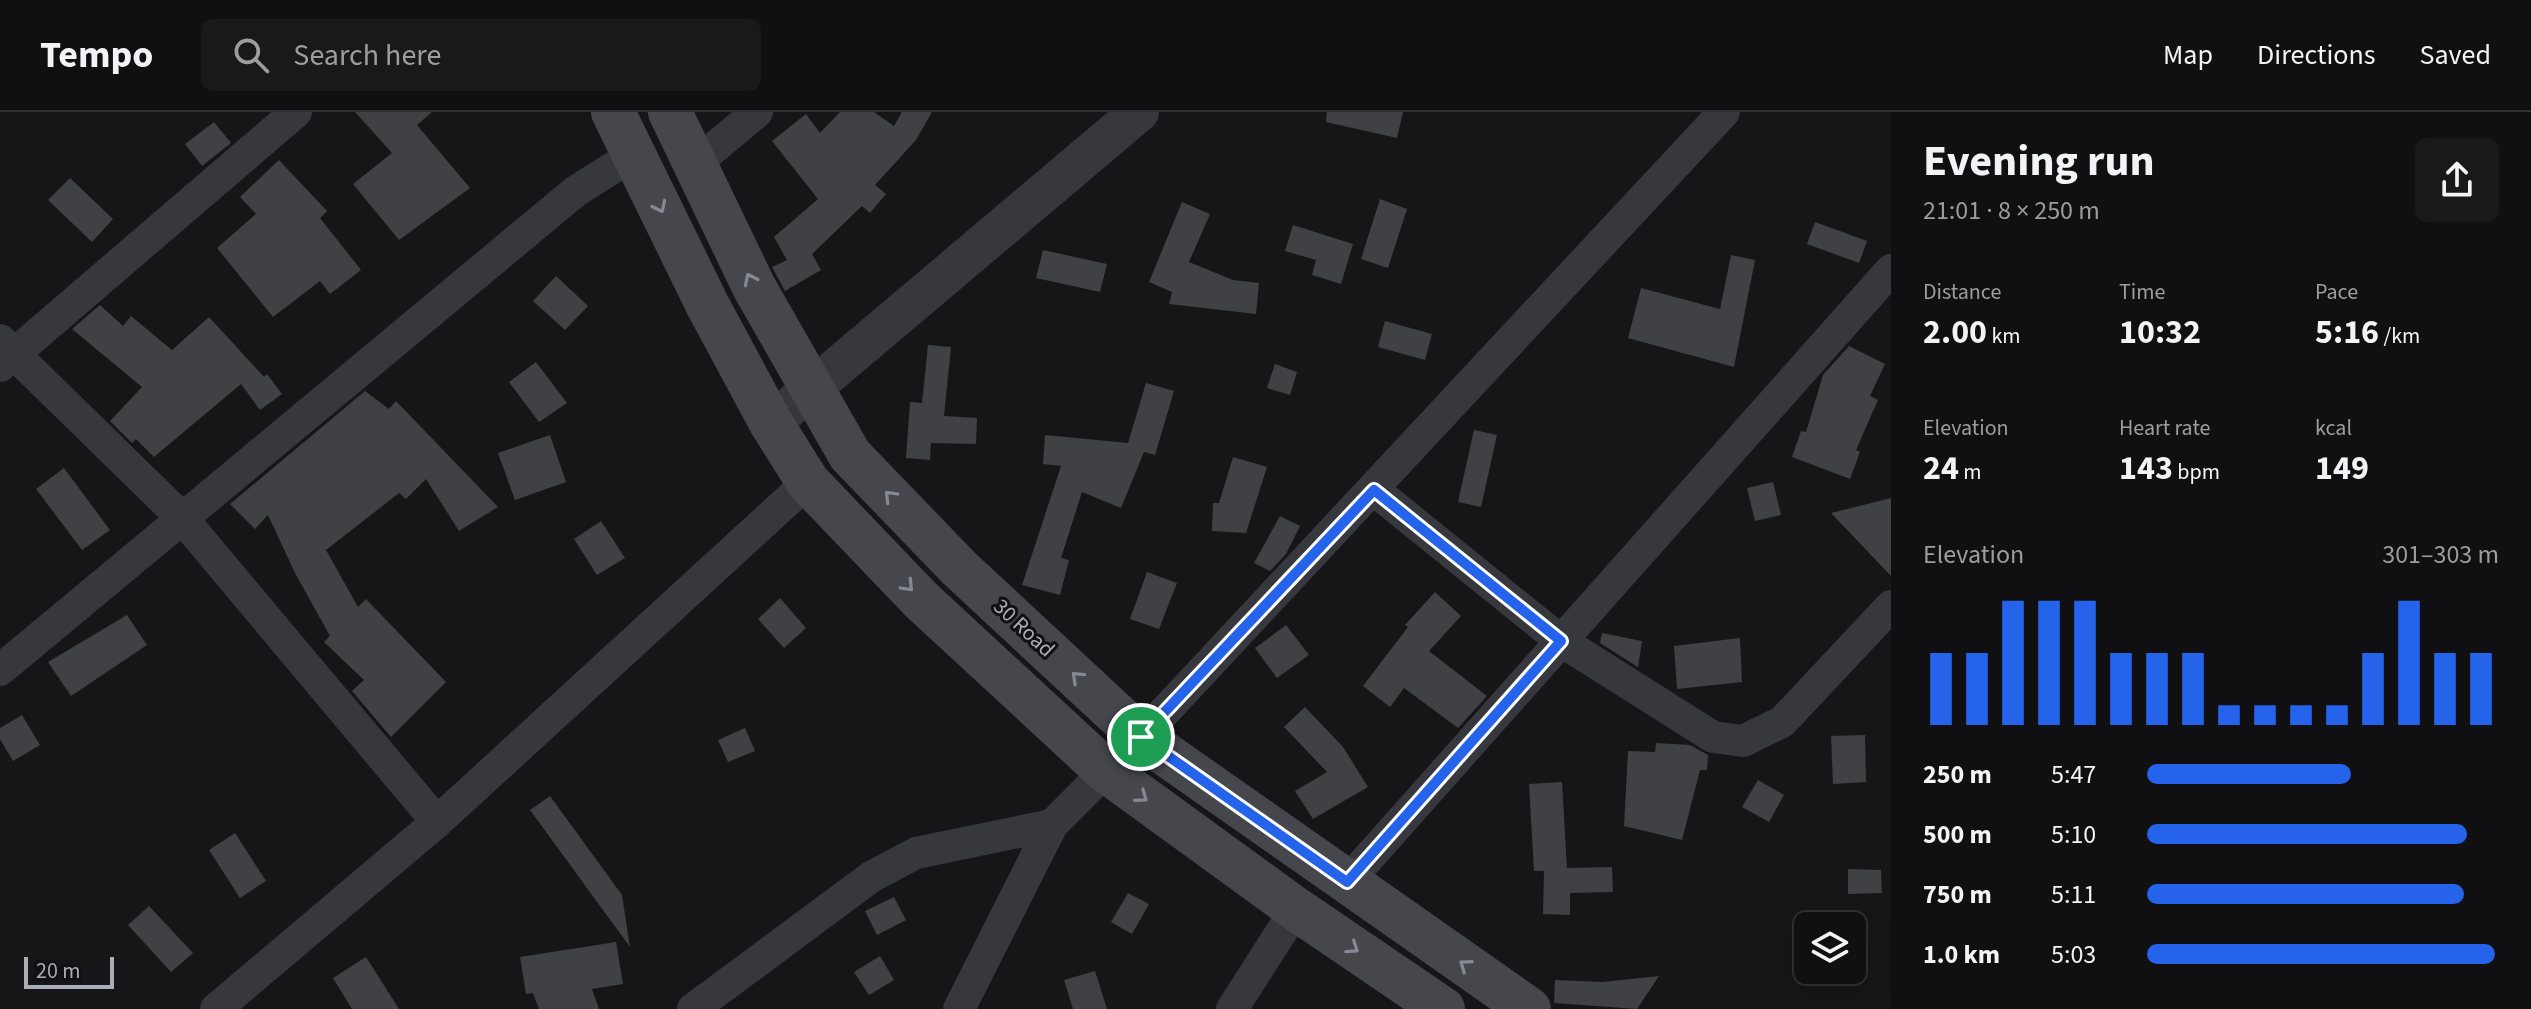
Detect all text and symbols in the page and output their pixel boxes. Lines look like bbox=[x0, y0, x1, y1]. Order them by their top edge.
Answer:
search box bbox=[201, 19, 761, 91]
text: Tempo bbox=[40, 28, 153, 82]
icon: search bbox=[229, 33, 273, 77]
text: Search here bbox=[293, 34, 441, 77]
text: Map bbox=[2163, 35, 2213, 75]
text: Directions bbox=[2257, 35, 2376, 75]
text: Saved bbox=[2420, 35, 2491, 75]
text: Evening run bbox=[1923, 130, 2155, 193]
button: share bbox=[2415, 138, 2499, 222]
text: 21:01 · 8 × 250 m bbox=[1923, 192, 2100, 229]
one-way arrow bbox=[650, 199, 666, 214]
one-way arrow bbox=[744, 272, 760, 287]
text: Distance bbox=[1923, 276, 2001, 308]
text: Time bbox=[2119, 276, 2165, 308]
text: Pace bbox=[2315, 276, 2358, 308]
text: 2.00 bbox=[1923, 308, 1987, 357]
text: 10:32 bbox=[2119, 308, 2201, 357]
text: 5:16 bbox=[2315, 308, 2379, 357]
text: km bbox=[1987, 320, 2021, 352]
text: /km bbox=[2379, 320, 2420, 352]
text: Elevation bbox=[1923, 412, 2009, 444]
text: Heart rate bbox=[2119, 412, 2210, 444]
text: kcal bbox=[2315, 412, 2352, 444]
text: 24 bbox=[1923, 444, 1959, 493]
text: 143 bbox=[2119, 444, 2173, 493]
text: 149 bbox=[2315, 444, 2369, 493]
text: m bbox=[1959, 456, 1982, 488]
text: bpm bbox=[2173, 456, 2220, 488]
one-way arrow bbox=[885, 491, 899, 505]
text: Elevation bbox=[1923, 536, 2024, 573]
text: 301–303 m bbox=[2382, 536, 2499, 573]
one-way arrow bbox=[898, 576, 912, 591]
street label: 30 Road bbox=[986, 591, 1062, 665]
one-way arrow bbox=[1071, 672, 1086, 686]
pin bbox=[1107, 703, 1175, 771]
icon: arrive bbox=[1119, 715, 1163, 759]
text: 250 m bbox=[1923, 756, 1992, 793]
text: 5:47 bbox=[2051, 756, 2096, 793]
one-way arrow bbox=[1133, 787, 1148, 802]
text: 500 m bbox=[1923, 816, 1992, 853]
text: 5:10 bbox=[2051, 816, 2096, 853]
text: 750 m bbox=[1923, 876, 1992, 913]
text: 5:11 bbox=[2051, 876, 2096, 913]
map controls bbox=[1794, 912, 1866, 984]
button: layers bbox=[1794, 912, 1866, 984]
text: 1.0 km bbox=[1923, 936, 2000, 973]
text: 5:03 bbox=[2051, 936, 2096, 973]
one-way arrow bbox=[1345, 938, 1359, 953]
scale bar bbox=[24, 953, 114, 989]
text: 20 m bbox=[36, 955, 81, 987]
one-way arrow bbox=[1460, 960, 1474, 975]

